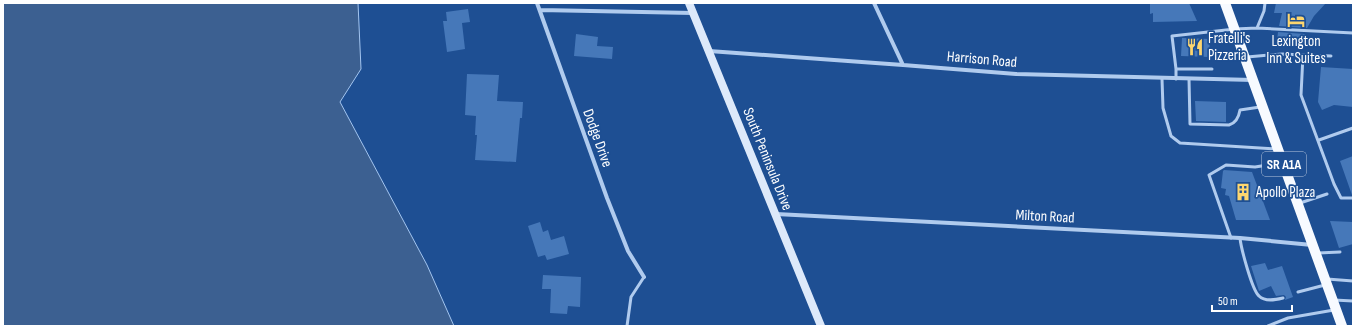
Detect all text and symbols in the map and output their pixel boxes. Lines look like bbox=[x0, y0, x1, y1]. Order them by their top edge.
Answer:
hotel icon: Lexington Inn & Suites bbox=[1286, 10, 1306, 30]
place label: Fratelli's Pizzeria bbox=[1208, 29, 1250, 65]
place label: Lexington Inn & Suites bbox=[1266, 32, 1326, 68]
restaurant icon: Fratelli's Pizzeria bbox=[1185, 37, 1205, 57]
street label: Harrison Road bbox=[946, 47, 1018, 72]
street label: South Peninsula Drive bbox=[738, 105, 797, 213]
street label: Dodge Drive bbox=[578, 107, 617, 170]
road number: SR A1A bbox=[1262, 152, 1306, 176]
building icon: Apollo Plaza bbox=[1233, 182, 1253, 202]
place label: Apollo Plaza bbox=[1255, 183, 1316, 202]
street label: Milton Road bbox=[1015, 205, 1075, 228]
scale bar bbox=[1212, 287, 1292, 313]
text: 50 m bbox=[1218, 294, 1238, 309]

